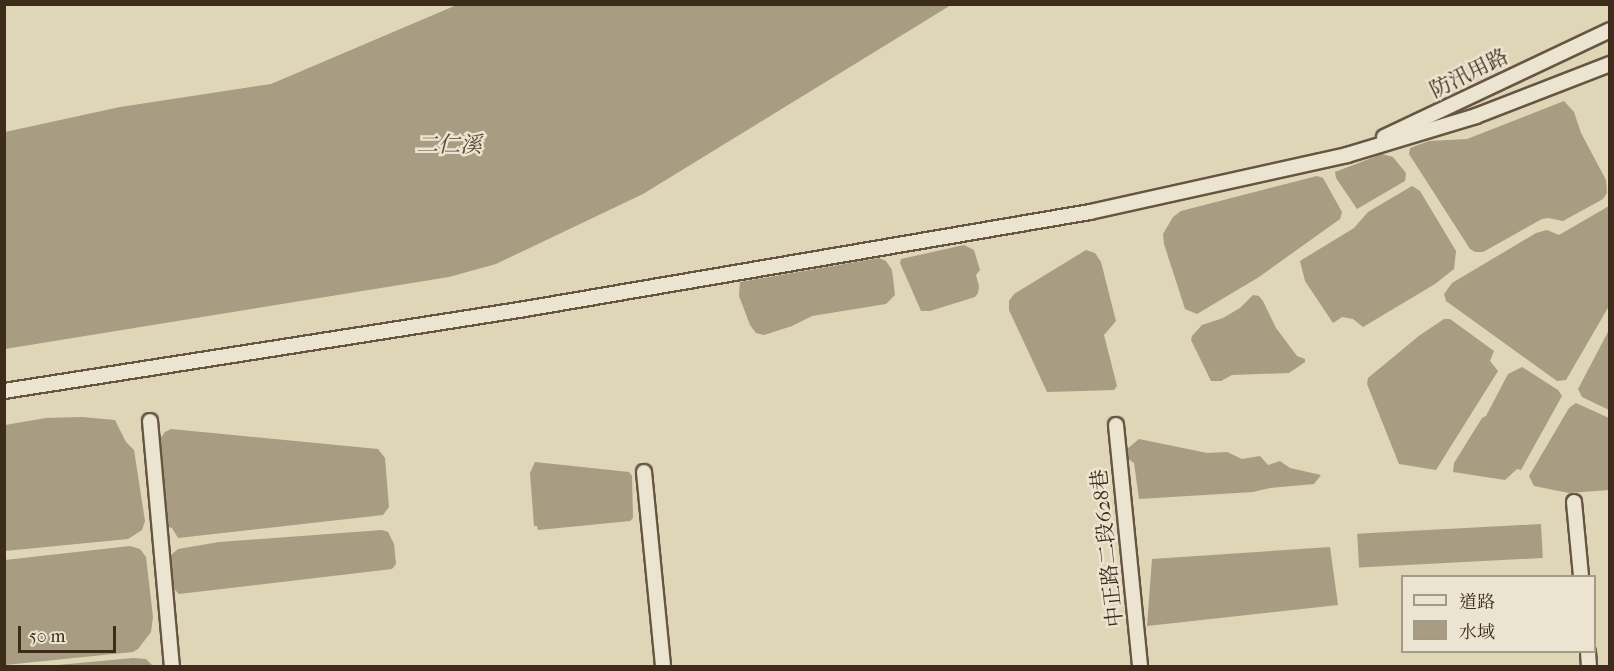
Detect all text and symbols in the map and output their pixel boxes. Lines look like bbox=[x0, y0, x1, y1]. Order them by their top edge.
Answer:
street label: 防汛用路 bbox=[1426, 43, 1512, 103]
water label: 二仁溪 bbox=[416, 133, 482, 159]
street label: 中正路二段628巷 bbox=[1086, 468, 1128, 628]
legend bbox=[1401, 575, 1596, 653]
text: 道路 bbox=[1459, 592, 1495, 613]
scale bar bbox=[21, 614, 118, 652]
text: 水域 bbox=[1459, 622, 1495, 643]
text: 50 m bbox=[29, 626, 65, 647]

